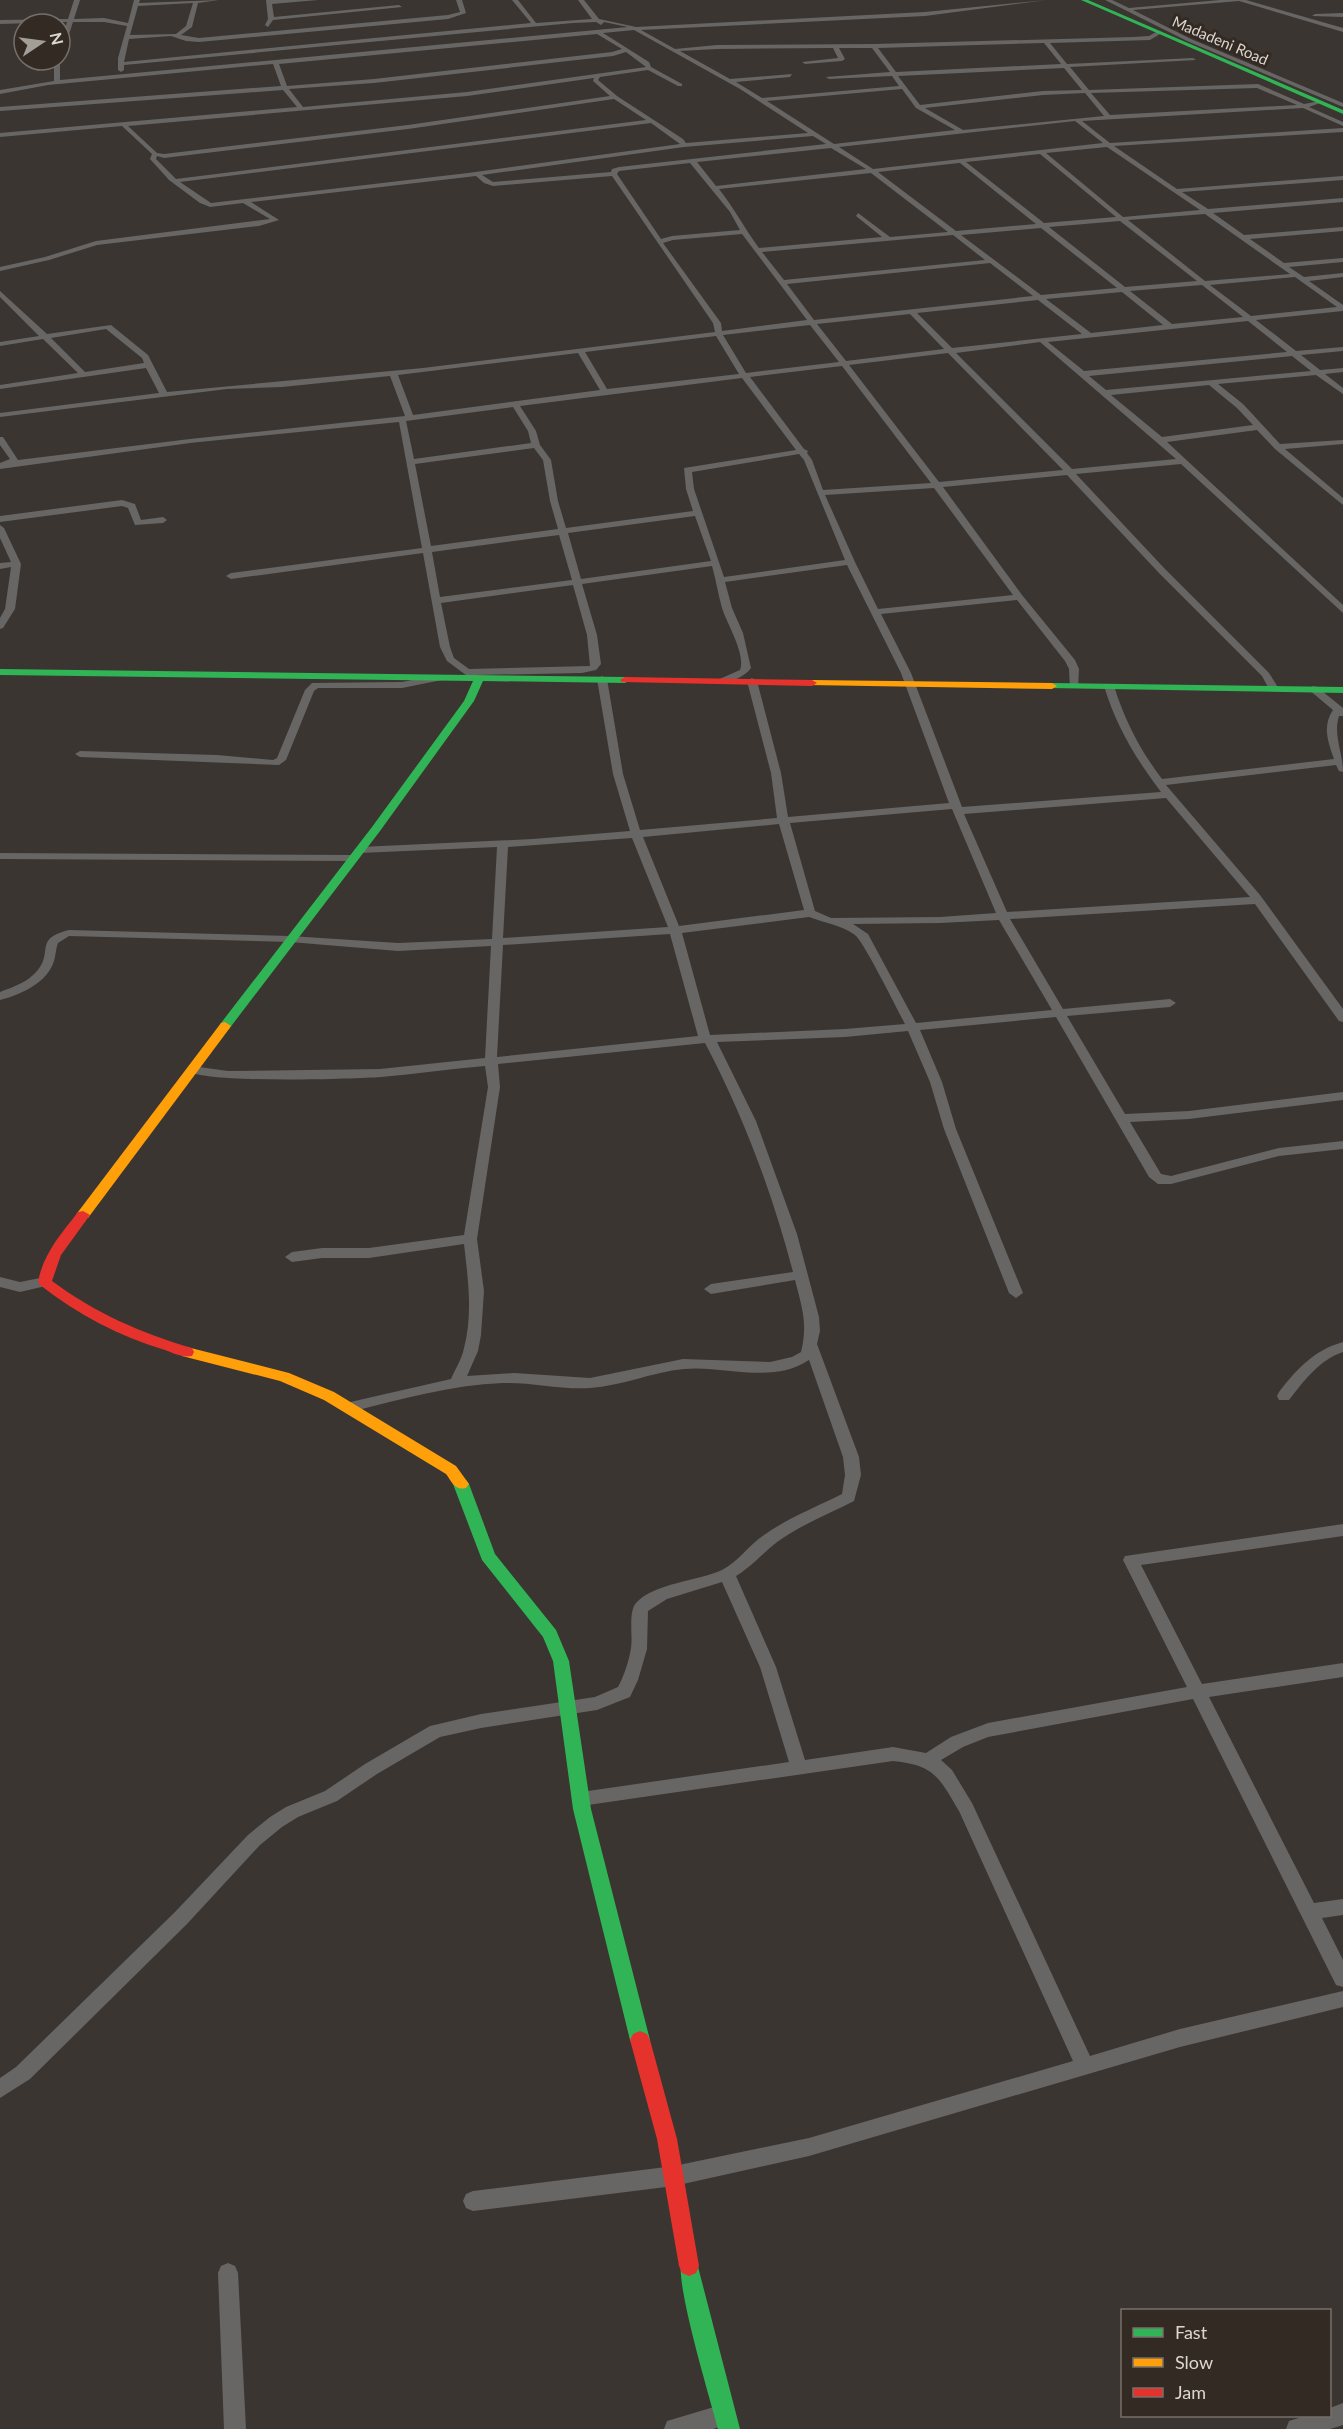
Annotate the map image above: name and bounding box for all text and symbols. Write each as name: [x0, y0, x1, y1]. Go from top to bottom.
north arrow: [12, 12, 72, 72]
street label: Madadeni Road: [1170, 12, 1271, 68]
text: N: [46, 30, 68, 47]
legend: [1121, 2309, 1331, 2417]
text: Fast: [1175, 2321, 1208, 2343]
text: Slow: [1175, 2351, 1213, 2373]
text: Jam: [1175, 2381, 1206, 2403]

